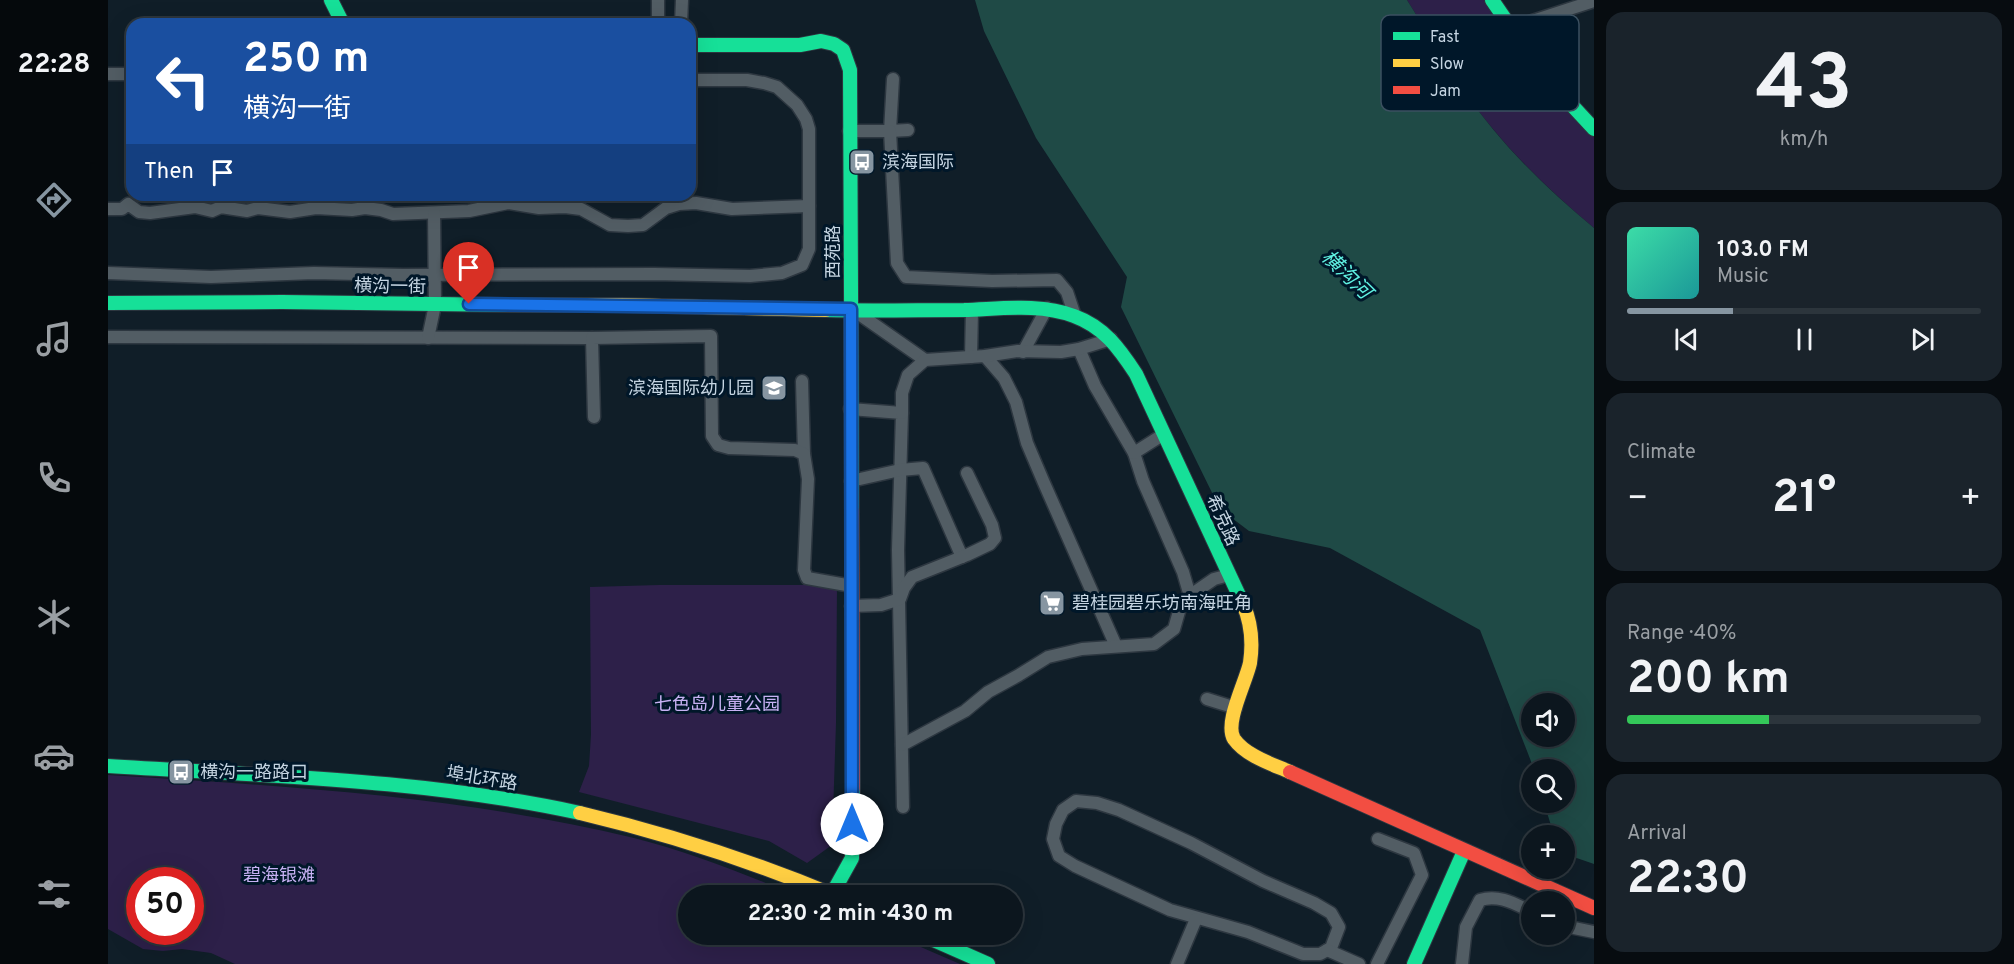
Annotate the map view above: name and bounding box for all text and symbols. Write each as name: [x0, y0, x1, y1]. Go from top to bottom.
legend: [1381, 15, 1579, 111]
text: Fast: [1430, 28, 1460, 48]
text: 250 m: [243, 34, 369, 87]
text: 43: [1756, 38, 1852, 137]
icon: left: [144, 42, 222, 120]
text: 22:28: [17, 48, 91, 82]
text: Slow: [1430, 55, 1464, 75]
text: Jam: [1430, 82, 1461, 102]
text: 横沟一街: [243, 93, 351, 127]
text: km/h: [1780, 127, 1828, 153]
bus stop icon: 滨海国际: [847, 147, 877, 177]
place label: 滨海国际: [882, 152, 954, 175]
icon: arrive: [206, 156, 239, 189]
text: Then: [144, 159, 194, 186]
icon: directions: [33, 179, 75, 221]
street label: 西苑路: [823, 225, 846, 279]
text: 103.0 FM: [1717, 237, 1809, 264]
pin: [443, 242, 494, 304]
water label: 横沟河: [1315, 245, 1379, 308]
icon: arrive: [452, 251, 485, 284]
text: Music: [1717, 264, 1769, 290]
street label: 横沟一街: [354, 275, 426, 300]
icon: music: [33, 318, 75, 360]
icon: previous: [1670, 323, 1703, 356]
icon: pause: [1788, 323, 1821, 356]
icon: next: [1906, 323, 1939, 356]
school or university icon: 滨海国际幼儿园: [759, 373, 789, 403]
place label: 滨海国际幼儿园: [628, 378, 754, 401]
text: Climate: [1627, 440, 1696, 466]
icon: phone: [33, 457, 75, 499]
text: 21°: [1772, 471, 1836, 528]
text: −: [1627, 479, 1648, 521]
text: +: [1960, 479, 1981, 521]
street label: 希克路: [1200, 491, 1243, 550]
supermarket icon: 碧桂园·碧乐坊南海旺角: [1037, 588, 1067, 618]
place label: 碧桂园·碧乐坊南海旺角: [1072, 593, 1252, 616]
icon: climate: [33, 596, 75, 638]
text: Range · 40%: [1627, 621, 1736, 647]
text: 200 km: [1627, 652, 1790, 709]
map controls: [1521, 693, 1575, 945]
button: sound: [1521, 693, 1575, 747]
park label: 七色岛儿童公园: [654, 694, 780, 717]
icon: car: [33, 735, 75, 777]
bus stop icon: 横沟一路路口: [166, 757, 196, 787]
button: search: [1521, 759, 1575, 813]
place label: 横沟一路路口: [200, 762, 308, 785]
street label: 埠北环路: [444, 762, 519, 796]
position arrow: [820, 792, 884, 856]
text: Arrival: [1627, 821, 1687, 847]
button: +: [1521, 825, 1575, 879]
text: 22:30: [1627, 852, 1749, 909]
park label: 碧海银滩: [243, 865, 315, 888]
speed limit sign: 50: [126, 867, 204, 945]
icon: filters: [33, 873, 75, 915]
button: −: [1521, 891, 1575, 945]
text: 22:30 · 2 min · 430 m: [748, 901, 953, 928]

